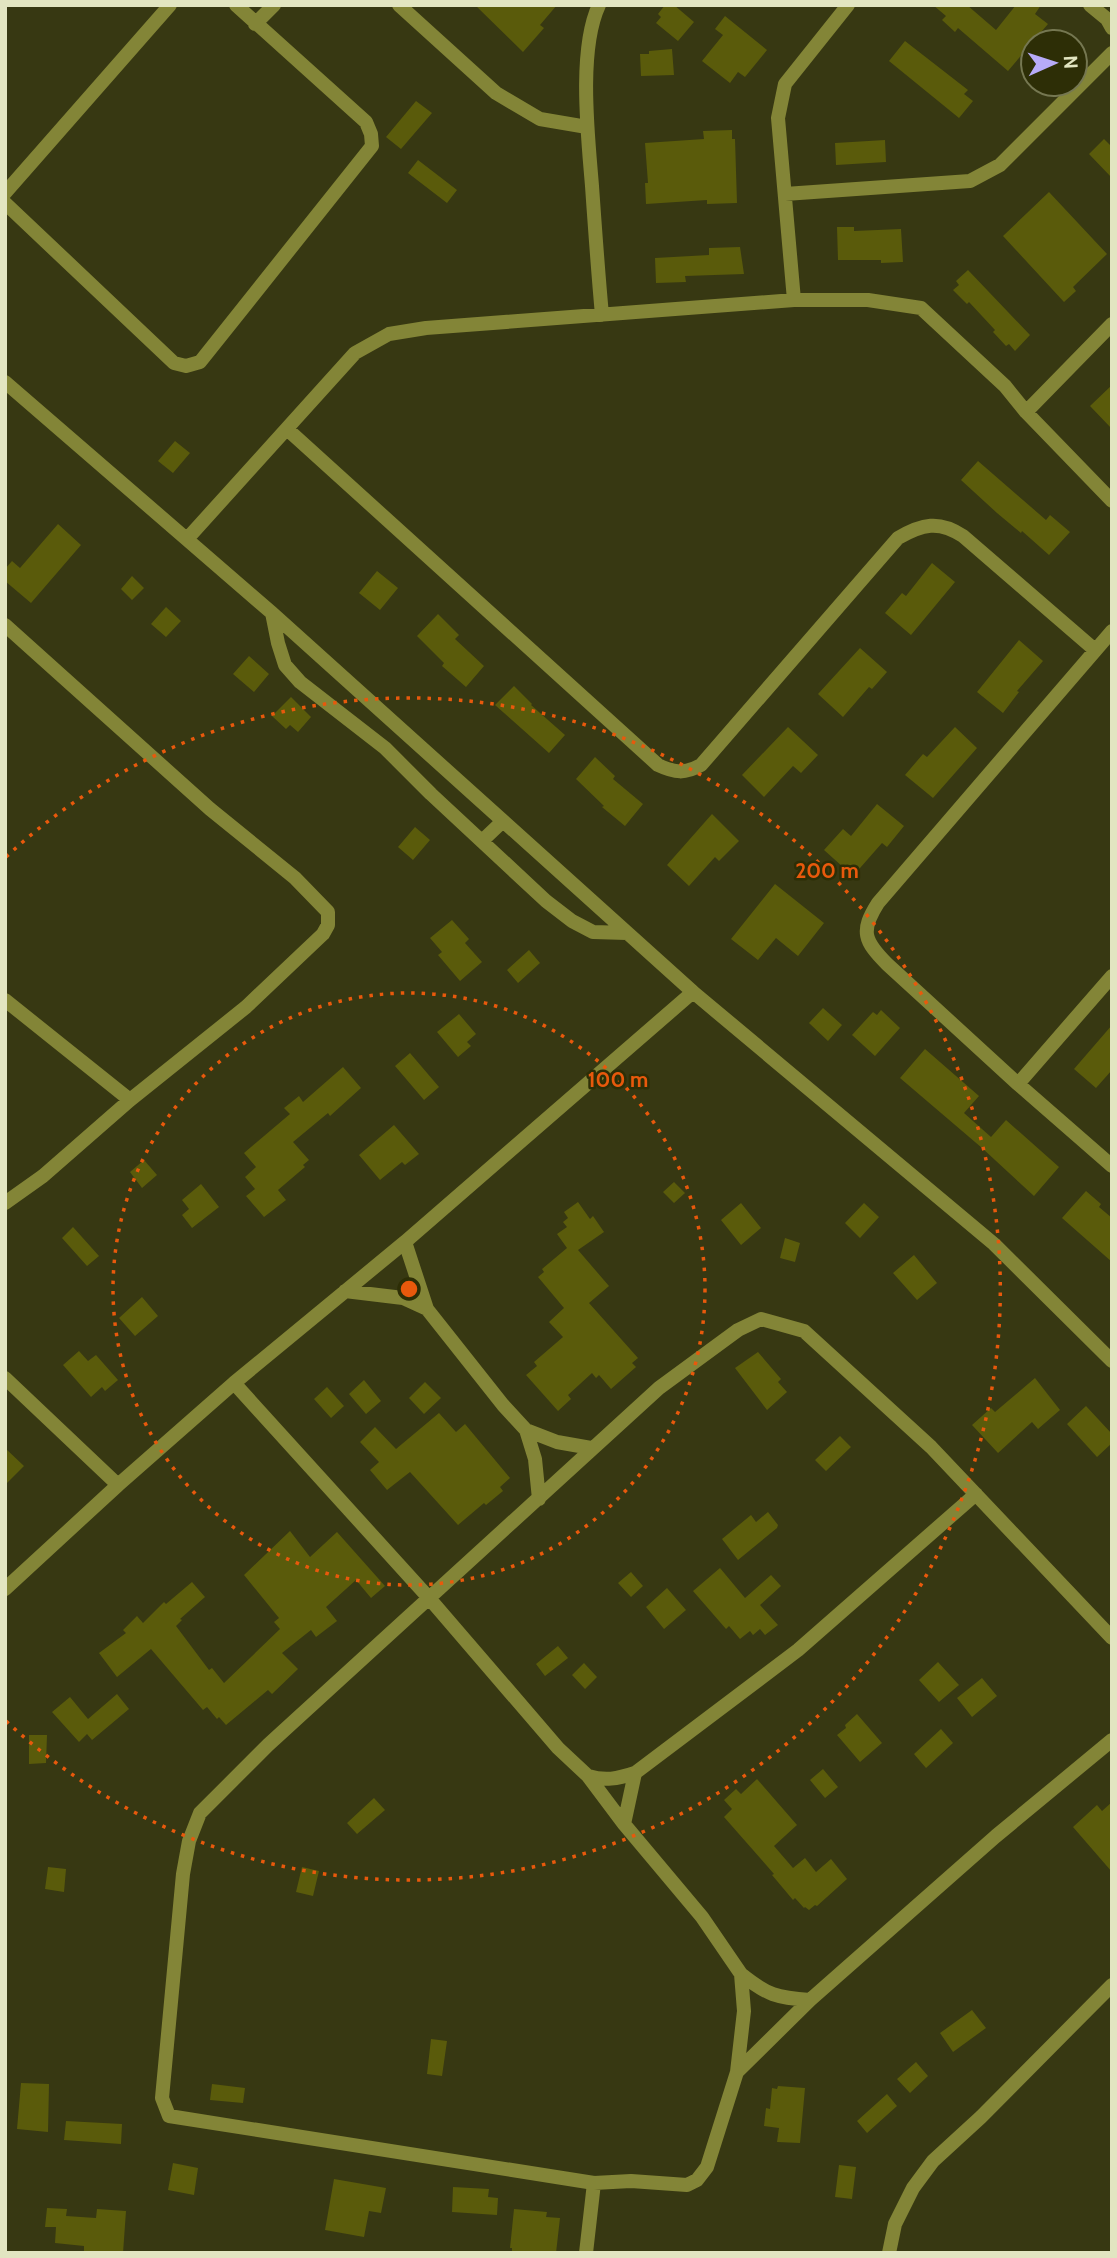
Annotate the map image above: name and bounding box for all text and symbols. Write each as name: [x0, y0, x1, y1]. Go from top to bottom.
north arrow: [1019, 28, 1089, 98]
text: N: [1059, 55, 1082, 69]
text: 200 m: [795, 858, 859, 883]
text: 100 m: [588, 1067, 648, 1092]
centre of rings: [397, 1277, 421, 1301]

